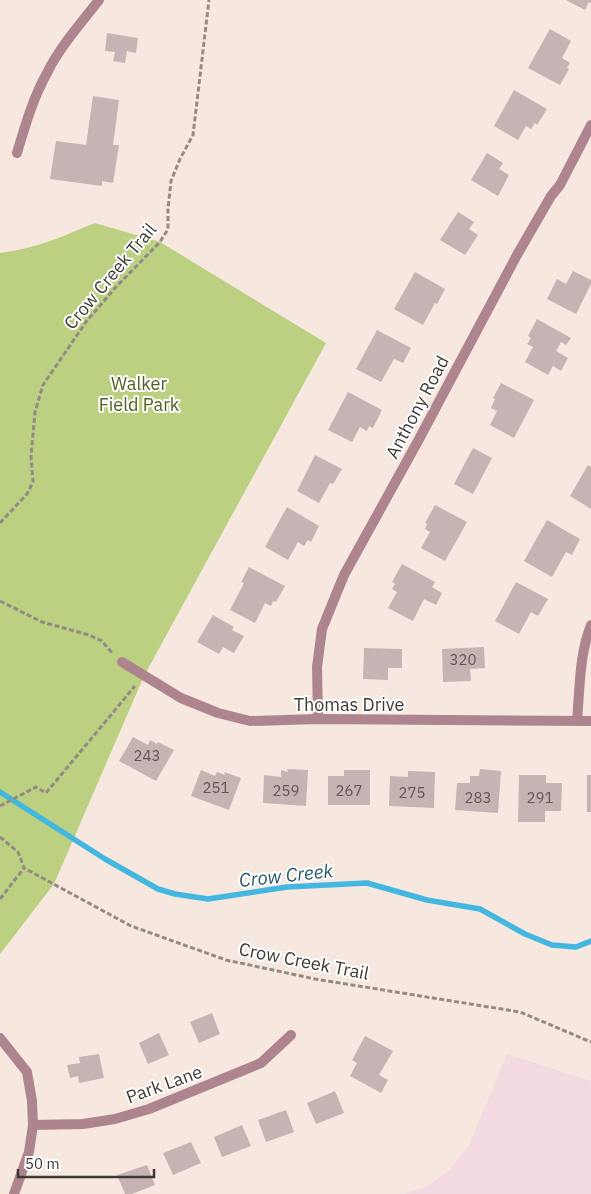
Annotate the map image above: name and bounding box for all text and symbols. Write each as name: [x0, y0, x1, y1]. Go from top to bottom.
street label: Crow Creek Trail: [59, 218, 161, 334]
street label: Anthony Road: [380, 352, 454, 462]
park label: Walker Field Park: [99, 372, 180, 416]
house number: 320: [449, 650, 477, 669]
street label: Thomas Drive: [294, 693, 404, 716]
house number: 243: [133, 746, 161, 765]
house number: 251: [202, 778, 230, 797]
house number: 259: [272, 781, 300, 800]
house number: 267: [335, 781, 363, 800]
house number: 275: [398, 783, 426, 802]
house number: 283: [464, 788, 492, 807]
house number: 291: [526, 788, 554, 807]
water label: Crow Creek: [238, 858, 335, 892]
street label: Crow Creek Trail: [237, 937, 371, 985]
street label: Park Lane: [123, 1060, 205, 1108]
scale bar: [18, 1146, 154, 1178]
text: 50 m: [25, 1154, 60, 1173]

